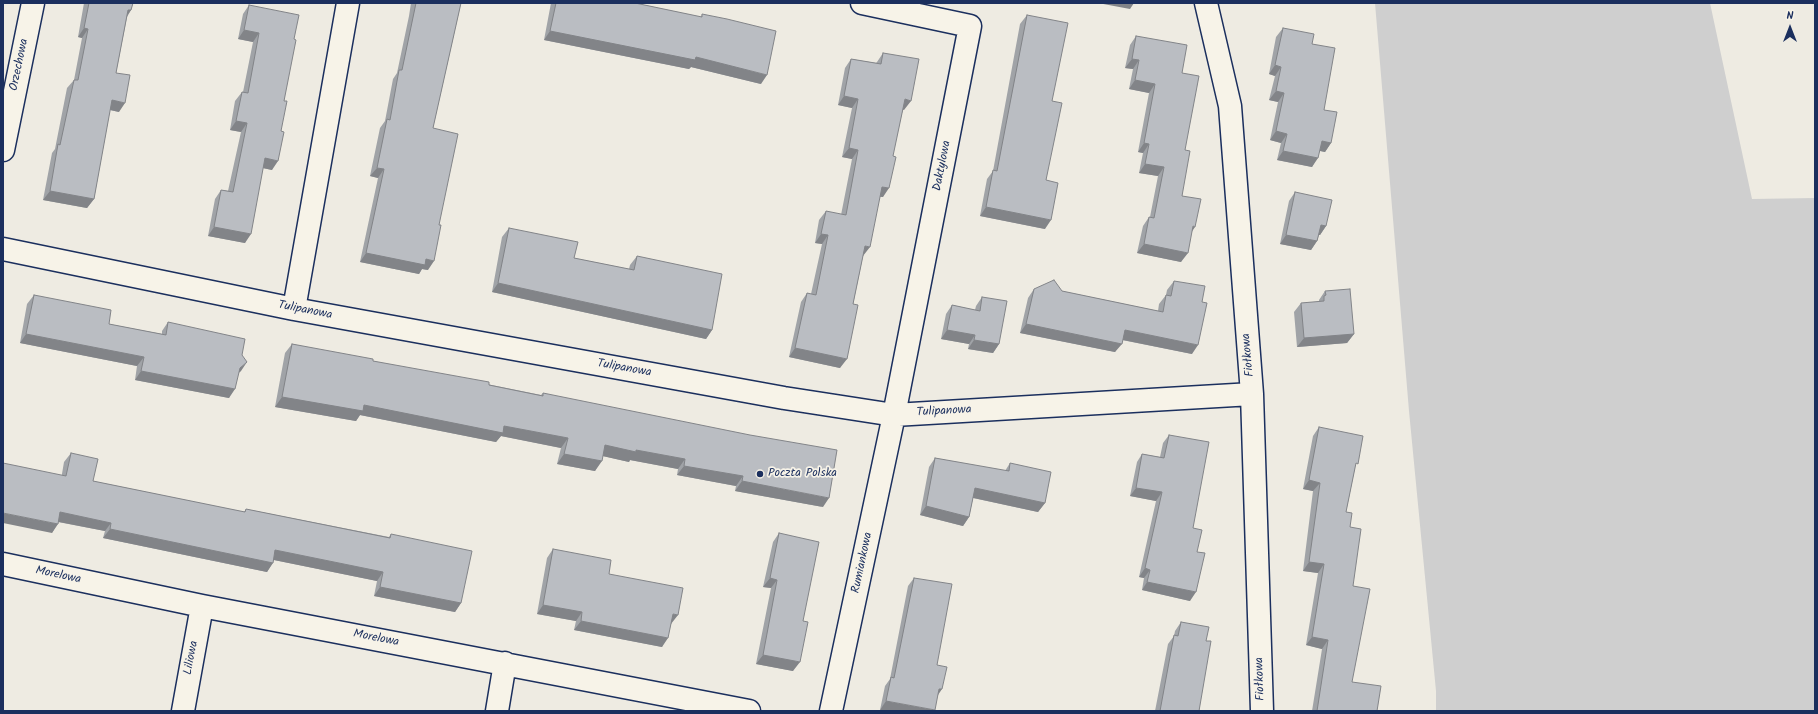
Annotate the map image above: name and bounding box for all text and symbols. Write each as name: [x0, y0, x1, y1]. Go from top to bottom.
text: N: [1787, 7, 1793, 25]
north arrow: [1770, 8, 1810, 48]
street label: Orzechowa: [7, 38, 33, 92]
street label: Daktylowa: [931, 139, 955, 193]
street label: Tulipanowa: [277, 299, 333, 323]
street label: Fiołkowa: [1240, 333, 1258, 377]
street label: Tulipanowa: [596, 357, 652, 381]
street label: Tulipanowa: [916, 403, 972, 421]
place label: Poczta Polska: [768, 467, 837, 481]
marker: Poczta Polska: [755, 469, 765, 479]
street label: Rumiankowa: [850, 531, 876, 595]
street label: Morelowa: [34, 564, 82, 588]
street label: Morelowa: [352, 628, 400, 650]
street label: Liliowa: [182, 640, 202, 676]
street label: Fiołkowa: [1253, 657, 1269, 701]

